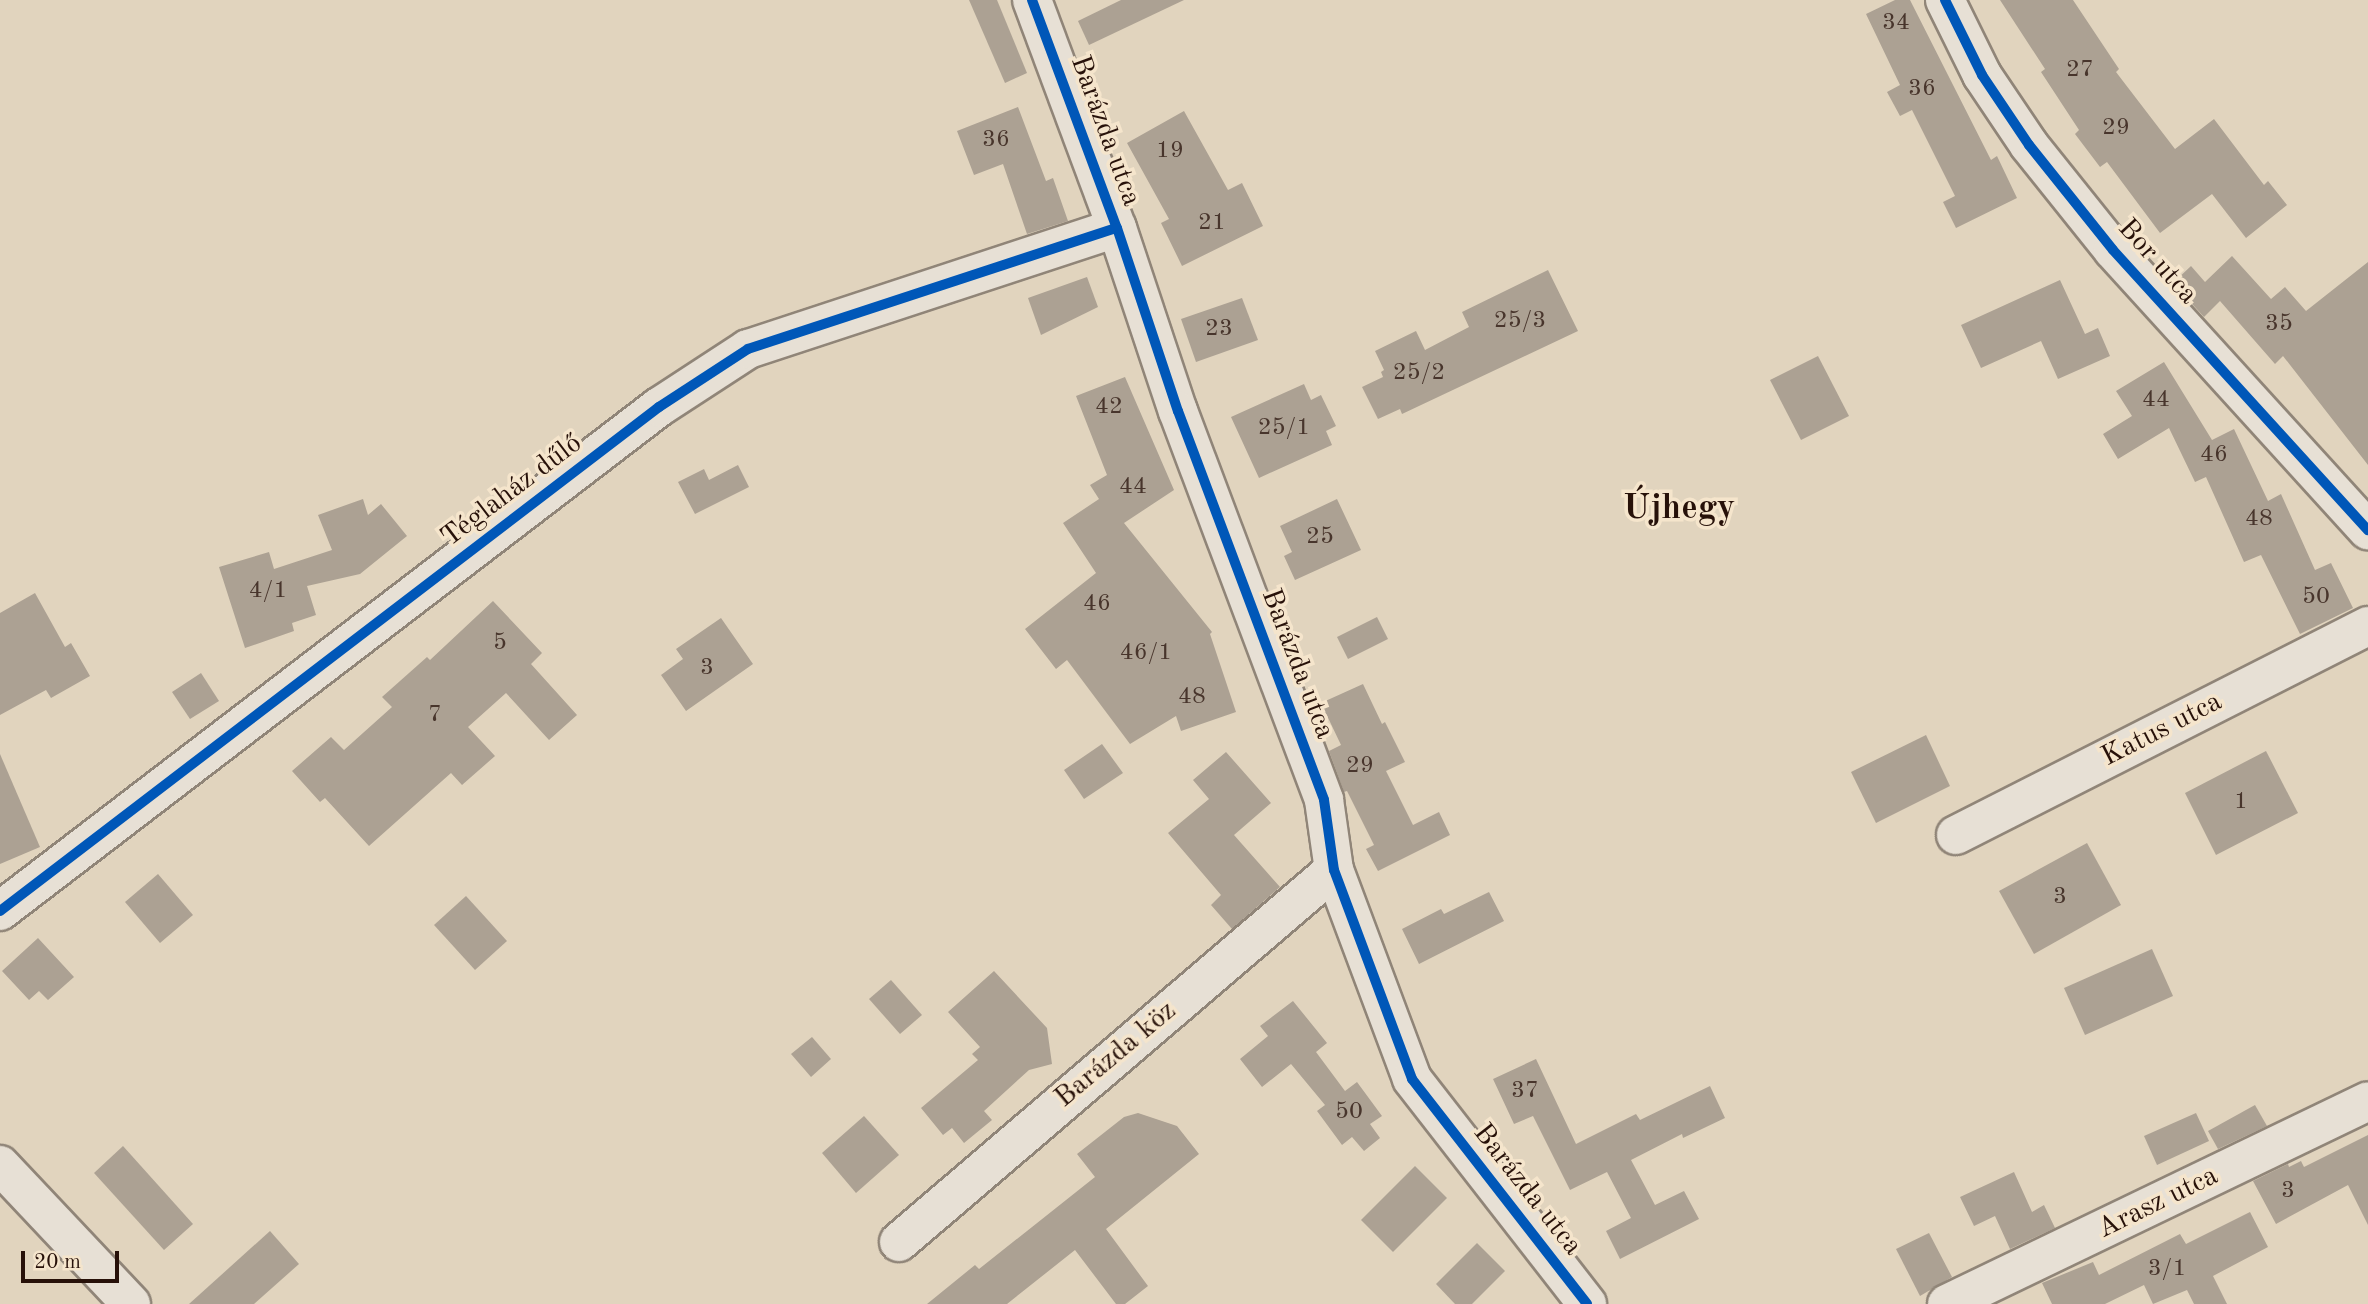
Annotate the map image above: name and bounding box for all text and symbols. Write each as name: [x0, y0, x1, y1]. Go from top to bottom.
house number: 34: [1882, 10, 1910, 38]
street label: Barázda utca: [1062, 51, 1148, 211]
house number: 27: [2066, 57, 2094, 85]
house number: 36: [1908, 76, 1936, 104]
house number: 29: [2102, 115, 2130, 143]
house number: 36: [982, 127, 1010, 155]
house number: 19: [1156, 138, 1184, 166]
house number: 21: [1198, 210, 1226, 238]
street label: Bor utca: [2110, 212, 2204, 312]
house number: 25/3: [1494, 308, 1546, 336]
house number: 35: [2265, 311, 2293, 339]
house number: 23: [1205, 316, 1233, 344]
house number: 25/2: [1393, 360, 1445, 388]
house number: 44: [2142, 387, 2170, 415]
house number: 42: [1095, 394, 1123, 422]
house number: 25/1: [1258, 415, 1310, 443]
street label: Téglaház dűlő: [435, 427, 589, 555]
house number: 46: [2200, 442, 2228, 470]
house number: 44: [1119, 474, 1147, 502]
district label: Újhegy: [1623, 488, 1735, 530]
house number: 48: [2245, 506, 2273, 534]
house number: 25: [1306, 524, 1334, 552]
house number: 4/1: [249, 578, 287, 606]
street label: Barázda utca: [1253, 584, 1341, 744]
house number: 50: [2302, 584, 2330, 612]
house number: 46: [1083, 591, 1111, 619]
house number: 5: [493, 630, 507, 658]
house number: 46/1: [1120, 640, 1172, 668]
house number: 3: [700, 655, 714, 683]
house number: 48: [1178, 684, 1206, 712]
street label: Katus utca: [2096, 685, 2228, 775]
house number: 7: [428, 702, 442, 730]
house number: 29: [1346, 753, 1374, 781]
house number: 1: [2234, 789, 2248, 817]
house number: 3: [2053, 884, 2067, 912]
street label: Barázda köz: [1049, 995, 1183, 1115]
house number: 37: [1511, 1078, 1539, 1106]
house number: 50: [1335, 1099, 1363, 1127]
street label: Barázda utca: [1465, 1117, 1589, 1263]
street label: Arasz utca: [2092, 1159, 2224, 1247]
house number: 3: [2281, 1178, 2295, 1206]
scale bar: [24, 1238, 122, 1282]
text: 20 m: [34, 1252, 81, 1273]
house number: 3/1: [2148, 1256, 2186, 1284]

